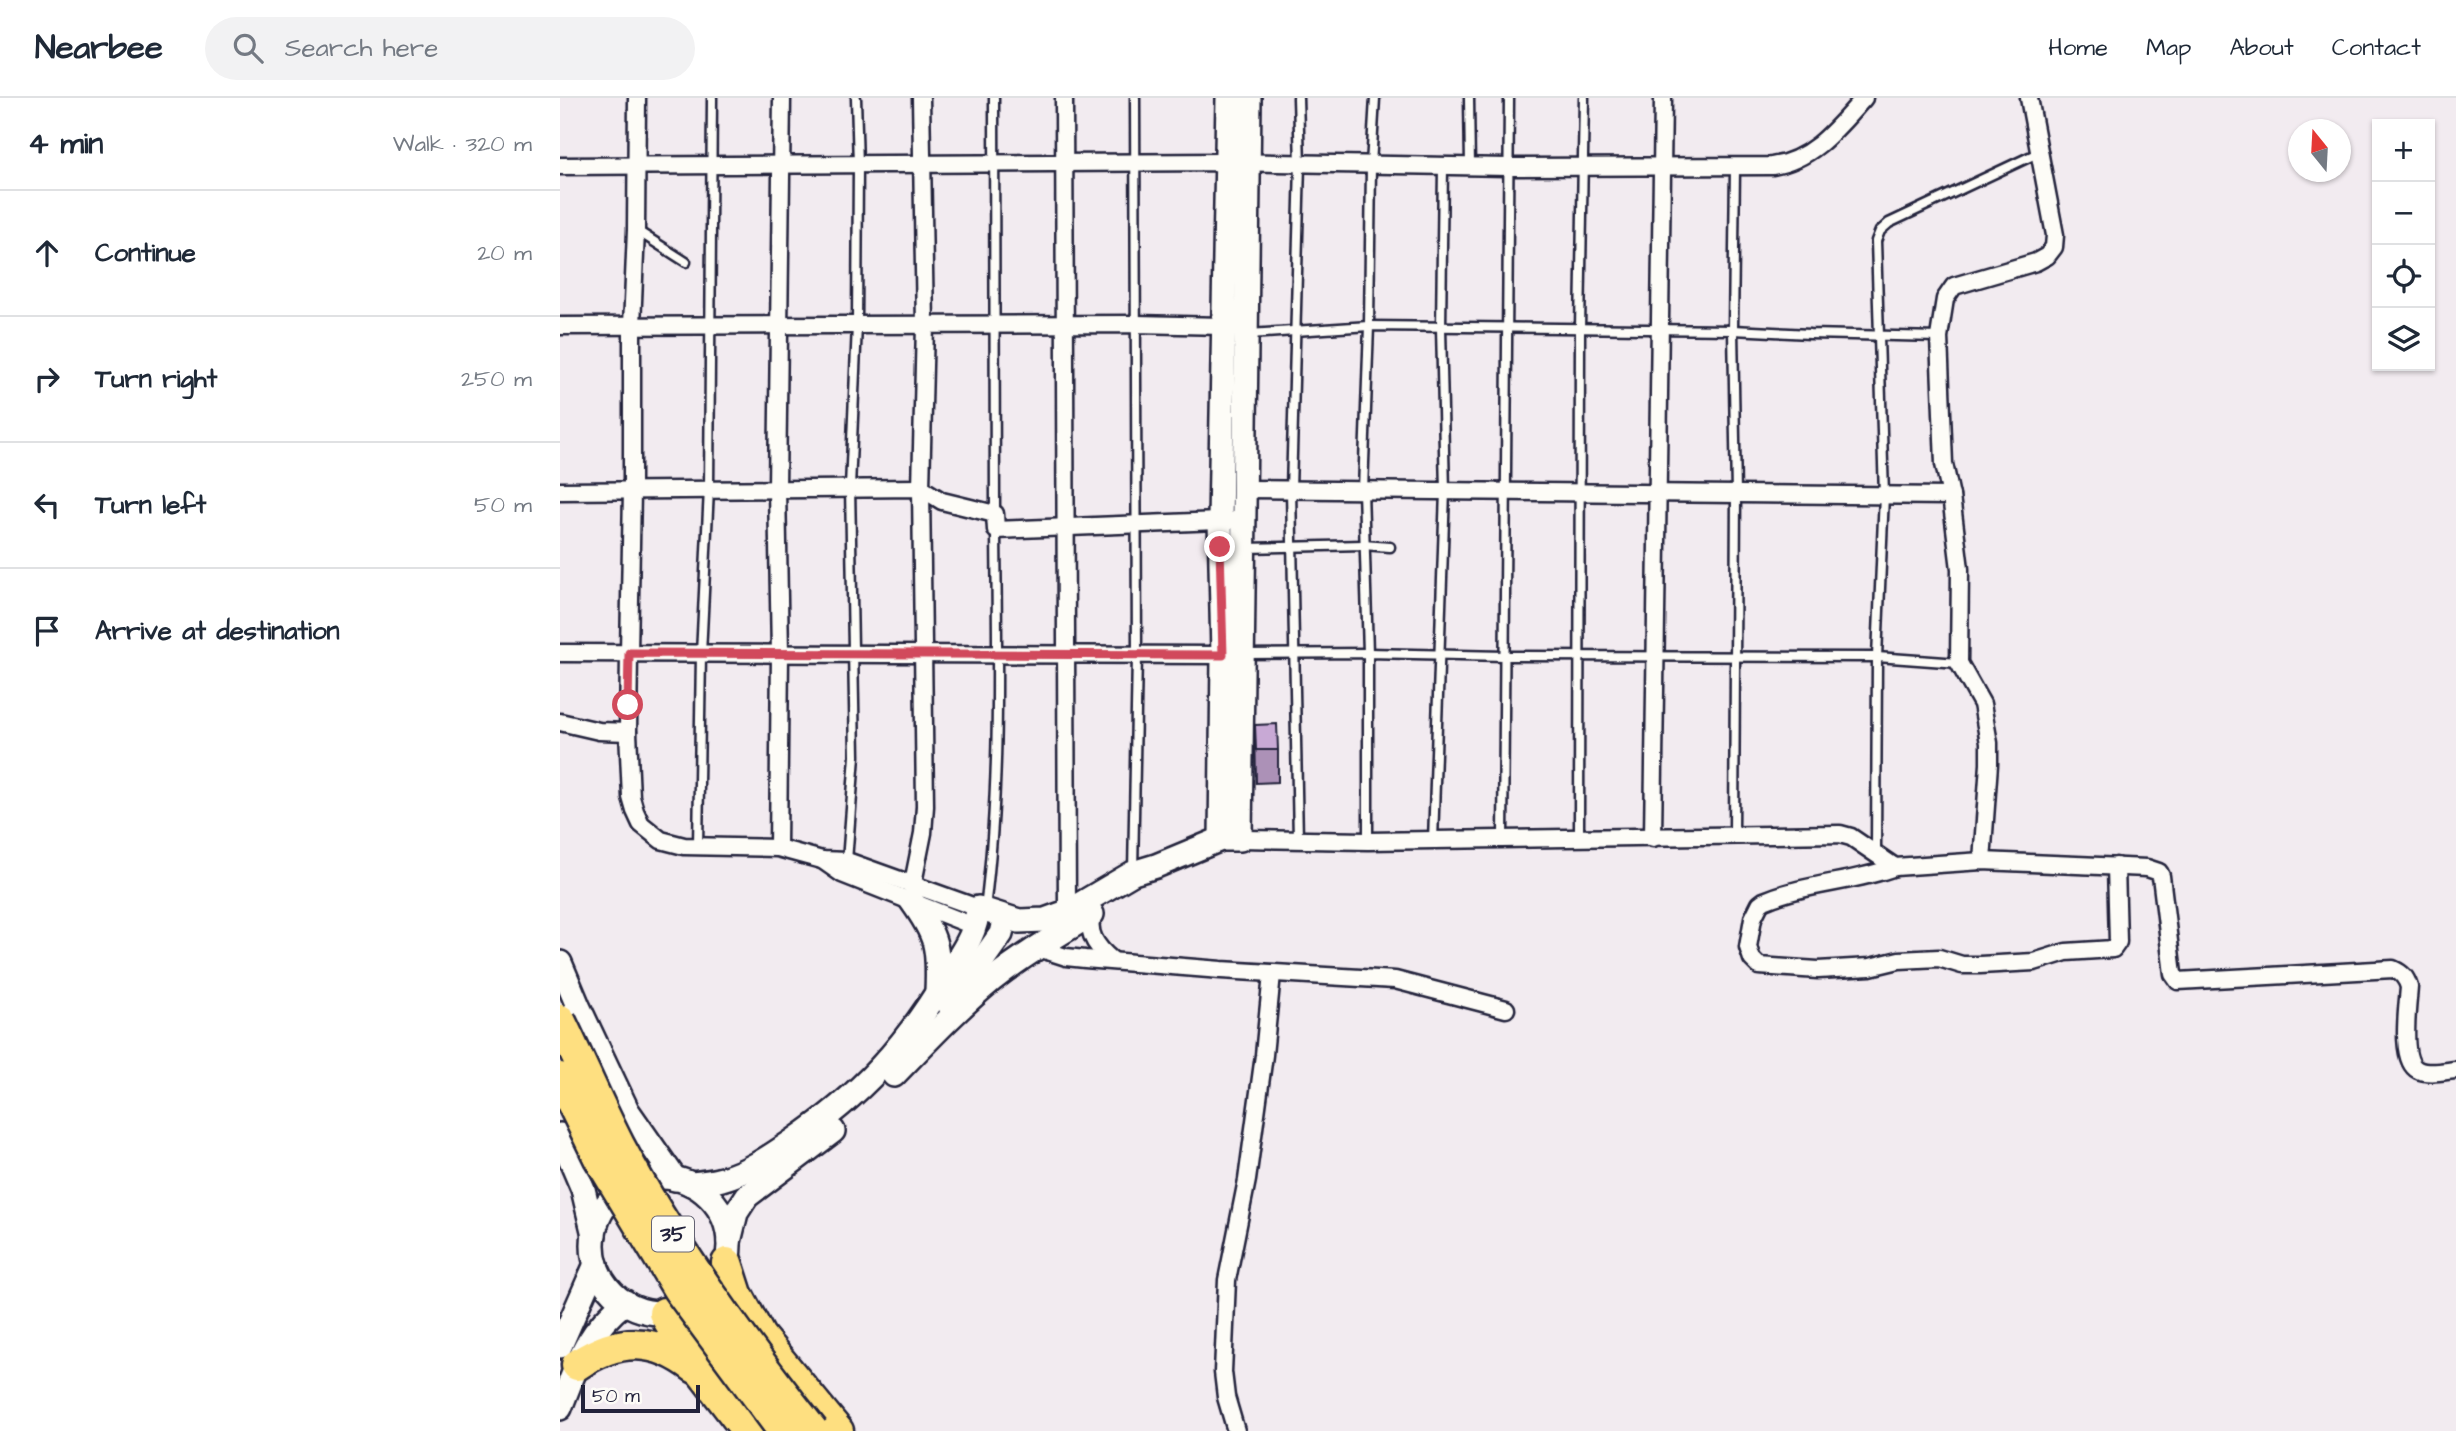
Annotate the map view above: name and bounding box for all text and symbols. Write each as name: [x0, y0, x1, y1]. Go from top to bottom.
search box: [205, 17, 695, 80]
text: Nearbee: [35, 25, 163, 71]
icon: search: [229, 29, 267, 67]
text: Search here: [285, 30, 438, 66]
text: Home: [2048, 31, 2108, 65]
text: Map: [2146, 31, 2191, 65]
text: About: [2229, 31, 2294, 65]
text: Contact: [2332, 31, 2421, 65]
north arrow: [2288, 119, 2351, 182]
map controls: [2372, 119, 2435, 371]
button: +: [2372, 119, 2435, 182]
text: 4 min: [28, 123, 103, 165]
text: Walk · 320 m: [393, 128, 532, 160]
button: −: [2372, 182, 2435, 245]
icon: ahead: [28, 234, 66, 272]
text: Continue: [95, 235, 196, 271]
text: 20 m: [477, 237, 532, 269]
button: locate: [2372, 245, 2435, 308]
button: layers: [2372, 308, 2435, 371]
icon: right: [28, 360, 66, 398]
text: Turn right: [95, 361, 217, 397]
text: 250 m: [461, 363, 532, 395]
icon: left: [28, 486, 66, 524]
text: Turn left: [95, 487, 206, 523]
text: 50 m: [474, 489, 532, 521]
route end: [1204, 531, 1235, 562]
icon: arrive: [28, 612, 66, 650]
text: Arrive at destination: [95, 613, 340, 649]
route start: [612, 689, 643, 720]
road number: 35: [652, 1216, 694, 1252]
scale bar: [581, 1382, 700, 1414]
text: 50 m: [592, 1383, 640, 1410]

